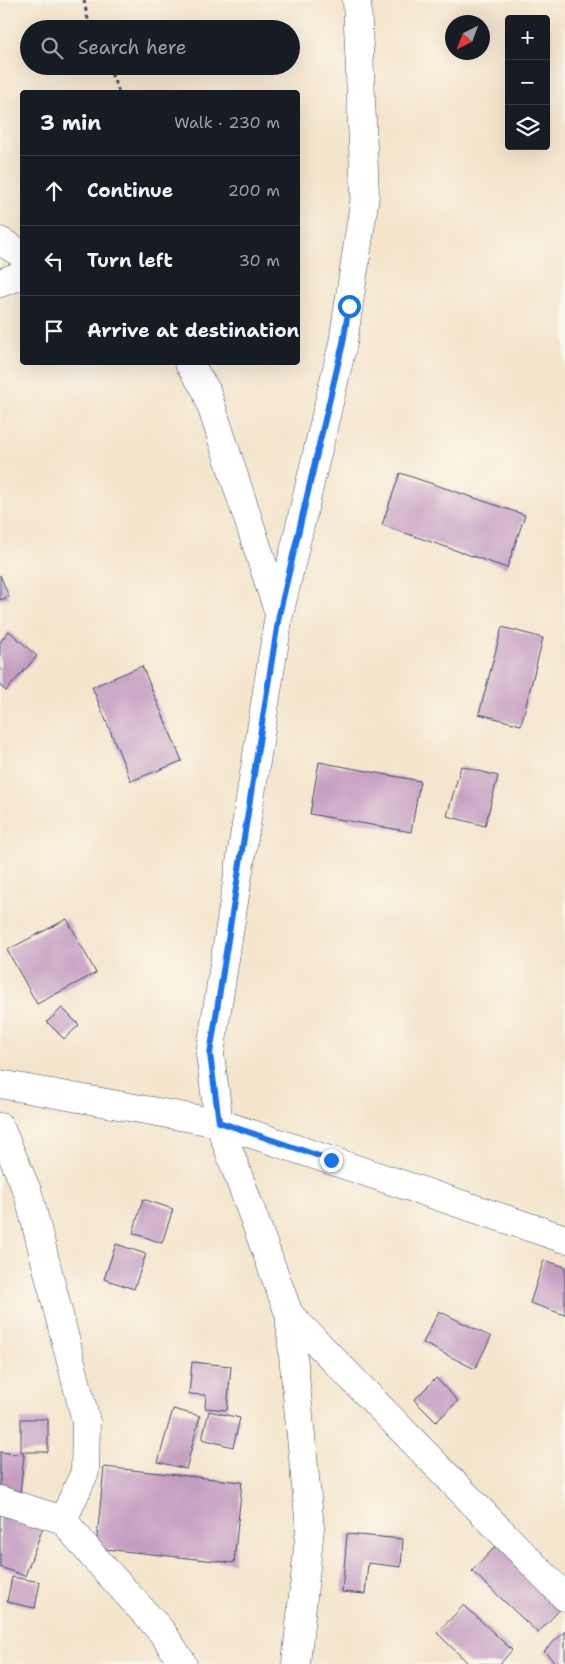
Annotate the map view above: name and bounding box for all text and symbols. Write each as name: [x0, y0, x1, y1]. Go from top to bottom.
north arrow: [445, 15, 490, 60]
map controls: [505, 15, 550, 150]
button: +: [505, 15, 550, 60]
search box: [20, 20, 300, 75]
icon: search: [38, 34, 66, 62]
text: Search here: [78, 35, 187, 60]
button: −: [505, 60, 550, 105]
button: layers: [505, 105, 550, 150]
text: 3 min: [40, 109, 101, 137]
text: Walk · 230 m: [174, 112, 280, 133]
icon: ahead: [40, 177, 68, 205]
text: Continue: [87, 178, 173, 203]
text: 200 m: [228, 180, 280, 201]
icon: left: [40, 247, 68, 275]
text: Turn left: [87, 248, 173, 273]
text: 30 m: [239, 250, 280, 271]
route start: [338, 295, 361, 318]
icon: arrive: [40, 317, 68, 345]
text: Arrive at destination: [87, 318, 299, 343]
route end: [320, 1149, 343, 1172]

